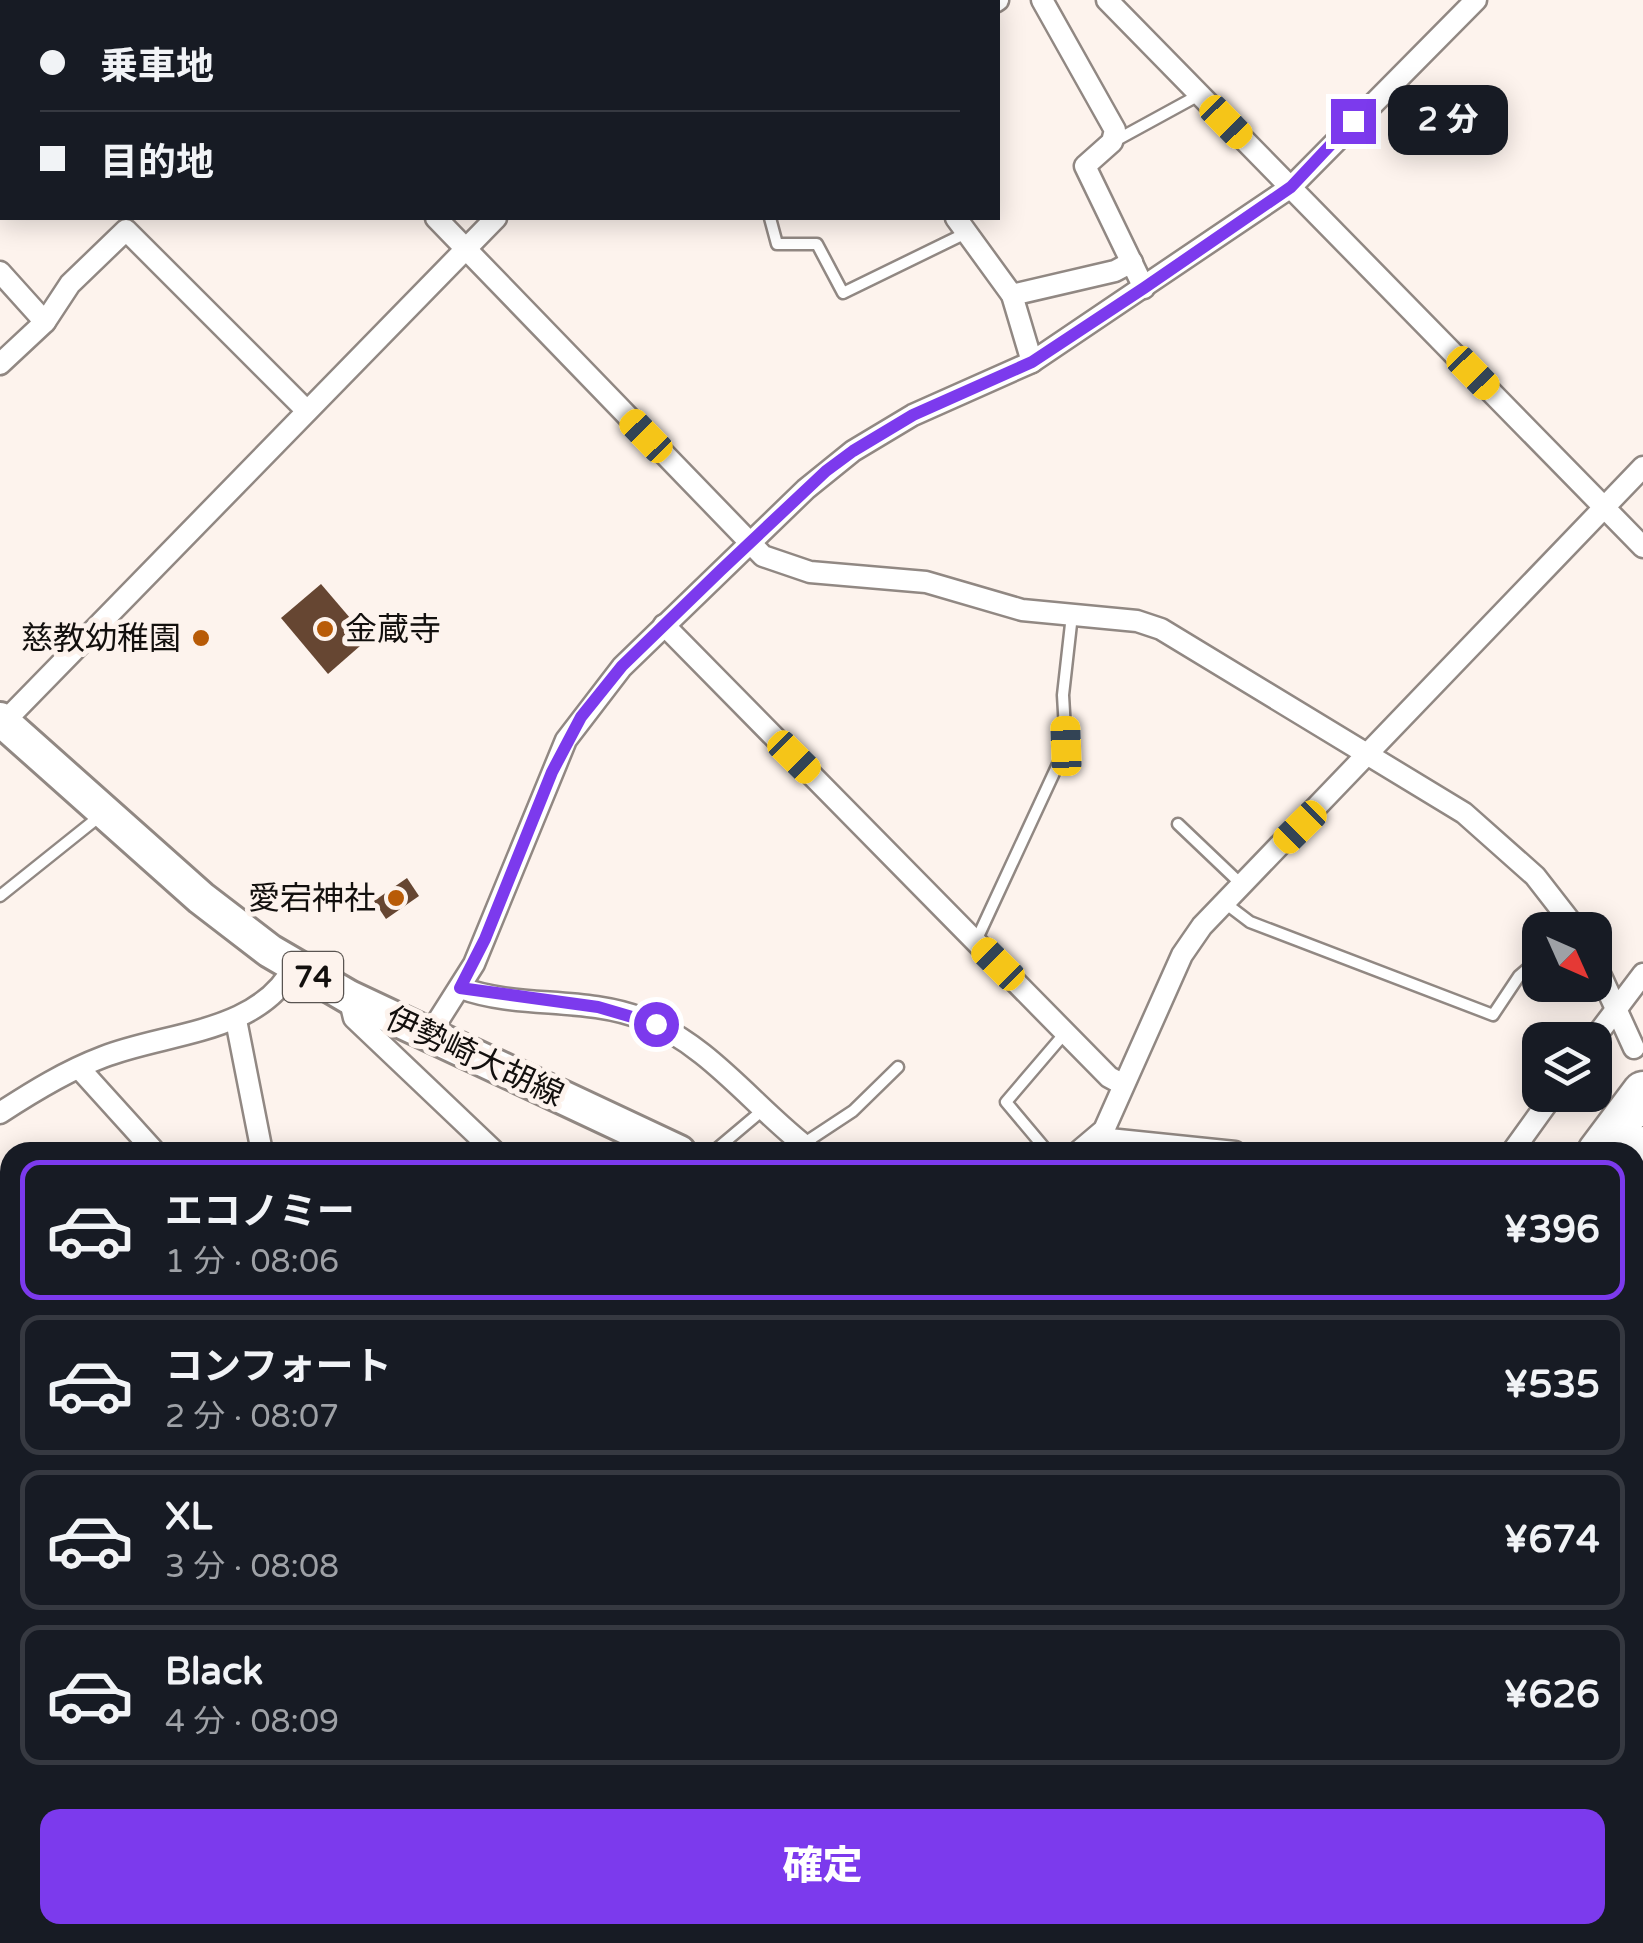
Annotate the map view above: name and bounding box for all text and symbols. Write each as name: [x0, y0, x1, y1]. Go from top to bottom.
text: 乗車地: [100, 44, 214, 90]
callout: 2 分: [1388, 86, 1508, 156]
car: [1194, 90, 1258, 154]
route end: [1331, 99, 1376, 144]
text: 2 分: [1418, 101, 1478, 139]
text: 目的地: [100, 140, 214, 186]
car: [1441, 341, 1505, 405]
car: [614, 404, 678, 468]
place label: 金蔵寺: [345, 611, 441, 649]
marker: 金蔵寺: [314, 618, 336, 640]
place label: 慈教幼稚園: [21, 620, 181, 658]
marker: 慈教幼稚園: [190, 627, 212, 649]
car: [1050, 715, 1082, 777]
car: [762, 725, 826, 789]
car: [1268, 795, 1332, 859]
place label: 愛宕神社: [248, 880, 376, 918]
marker: 愛宕神社: [385, 887, 407, 909]
north arrow: [1522, 912, 1612, 1002]
map controls: [1522, 912, 1612, 1112]
car: [966, 932, 1030, 996]
road number: 74: [283, 952, 343, 1002]
street label: 伊勢崎大胡線: [380, 999, 570, 1115]
route start: [634, 1002, 679, 1047]
button: layers: [1522, 1022, 1612, 1112]
icon: car: [45, 1185, 135, 1275]
text: エコノミー: [165, 1189, 355, 1235]
text: ¥396: [1503, 1207, 1600, 1253]
text: 1 分 · 08:06: [165, 1243, 339, 1281]
icon: car: [45, 1340, 135, 1430]
text: コンフォート: [165, 1344, 392, 1390]
text: ¥535: [1503, 1362, 1600, 1408]
text: 2 分 · 08:07: [165, 1398, 339, 1436]
text: XL: [165, 1494, 212, 1540]
icon: car: [45, 1495, 135, 1585]
text: ¥674: [1503, 1517, 1600, 1563]
text: 3 分 · 08:08: [165, 1548, 339, 1586]
text: Black: [165, 1649, 263, 1695]
icon: car: [45, 1650, 135, 1740]
text: ¥626: [1503, 1672, 1600, 1718]
text: 4 分 · 08:09: [165, 1703, 339, 1741]
button: 確定: [40, 1809, 1605, 1924]

